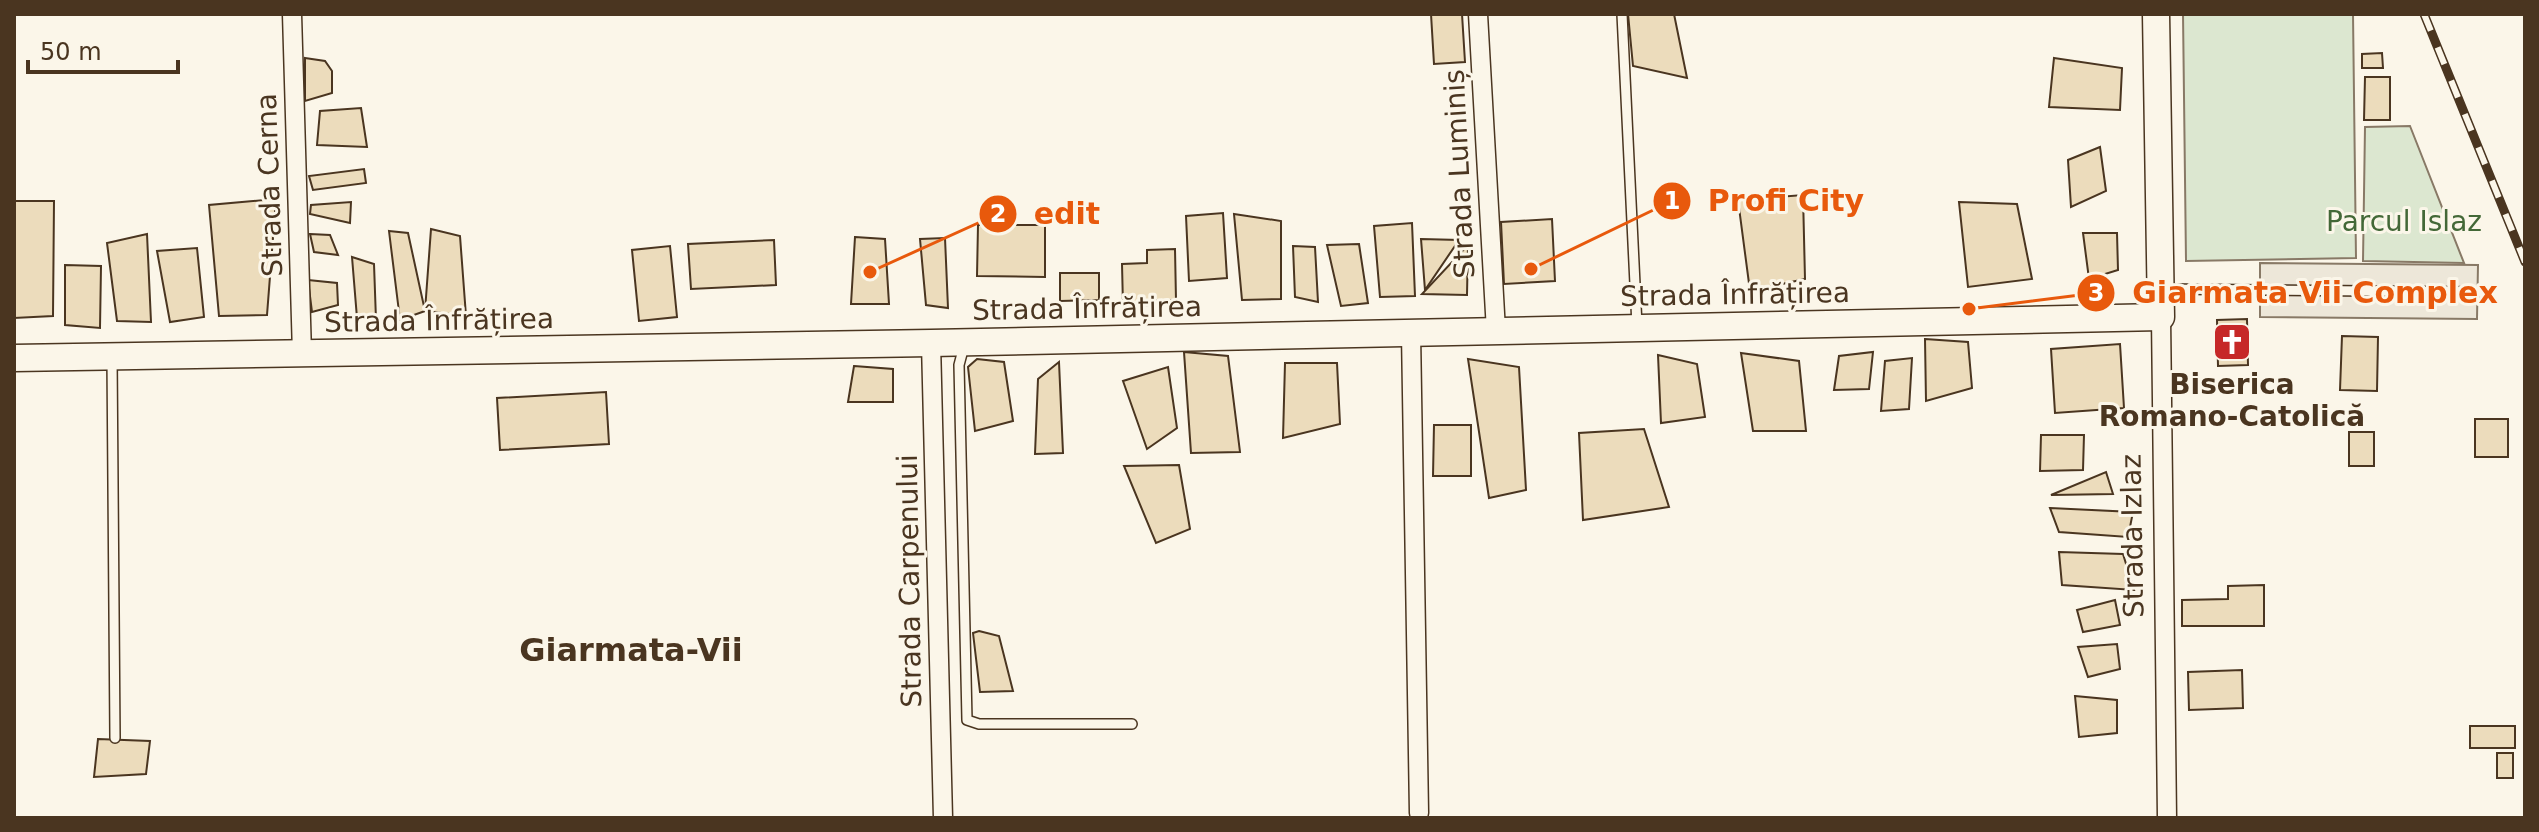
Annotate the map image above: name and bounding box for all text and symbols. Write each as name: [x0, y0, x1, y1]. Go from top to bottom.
scale bar: [28, 24, 178, 74]
text: 50 m: [40, 38, 102, 66]
street label: Strada Luminiș: [1438, 69, 1481, 279]
street label: Strada Cerna: [250, 92, 289, 277]
callout: Profi City: [1652, 174, 1881, 228]
text: Profi City: [1708, 183, 1865, 218]
callout: edit: [978, 187, 1116, 241]
text: 1: [1664, 187, 1680, 215]
text: edit: [1034, 196, 1100, 231]
text: 2: [990, 200, 1006, 228]
park label: Parcul Islaz: [2326, 205, 2482, 238]
callout: Giarmata Vii Complex: [2076, 266, 2514, 320]
street label: Strada Înfrățirea: [1620, 275, 1850, 313]
text: Giarmata Vii Complex: [2132, 275, 2498, 310]
text: 3: [2088, 279, 2104, 307]
street label: Strada Înfrățirea: [972, 289, 1202, 327]
street label: Strada Înfrățirea: [324, 301, 554, 339]
church icon: Biserica Romano-Catolică: [2211, 321, 2253, 363]
place label: Biserica Romano-Catolică: [2099, 368, 2365, 433]
street label: Strada Carpenului: [891, 454, 928, 708]
street label: Strada Izlaz: [2115, 454, 2150, 618]
district label: Giarmata-Vii: [519, 631, 743, 669]

